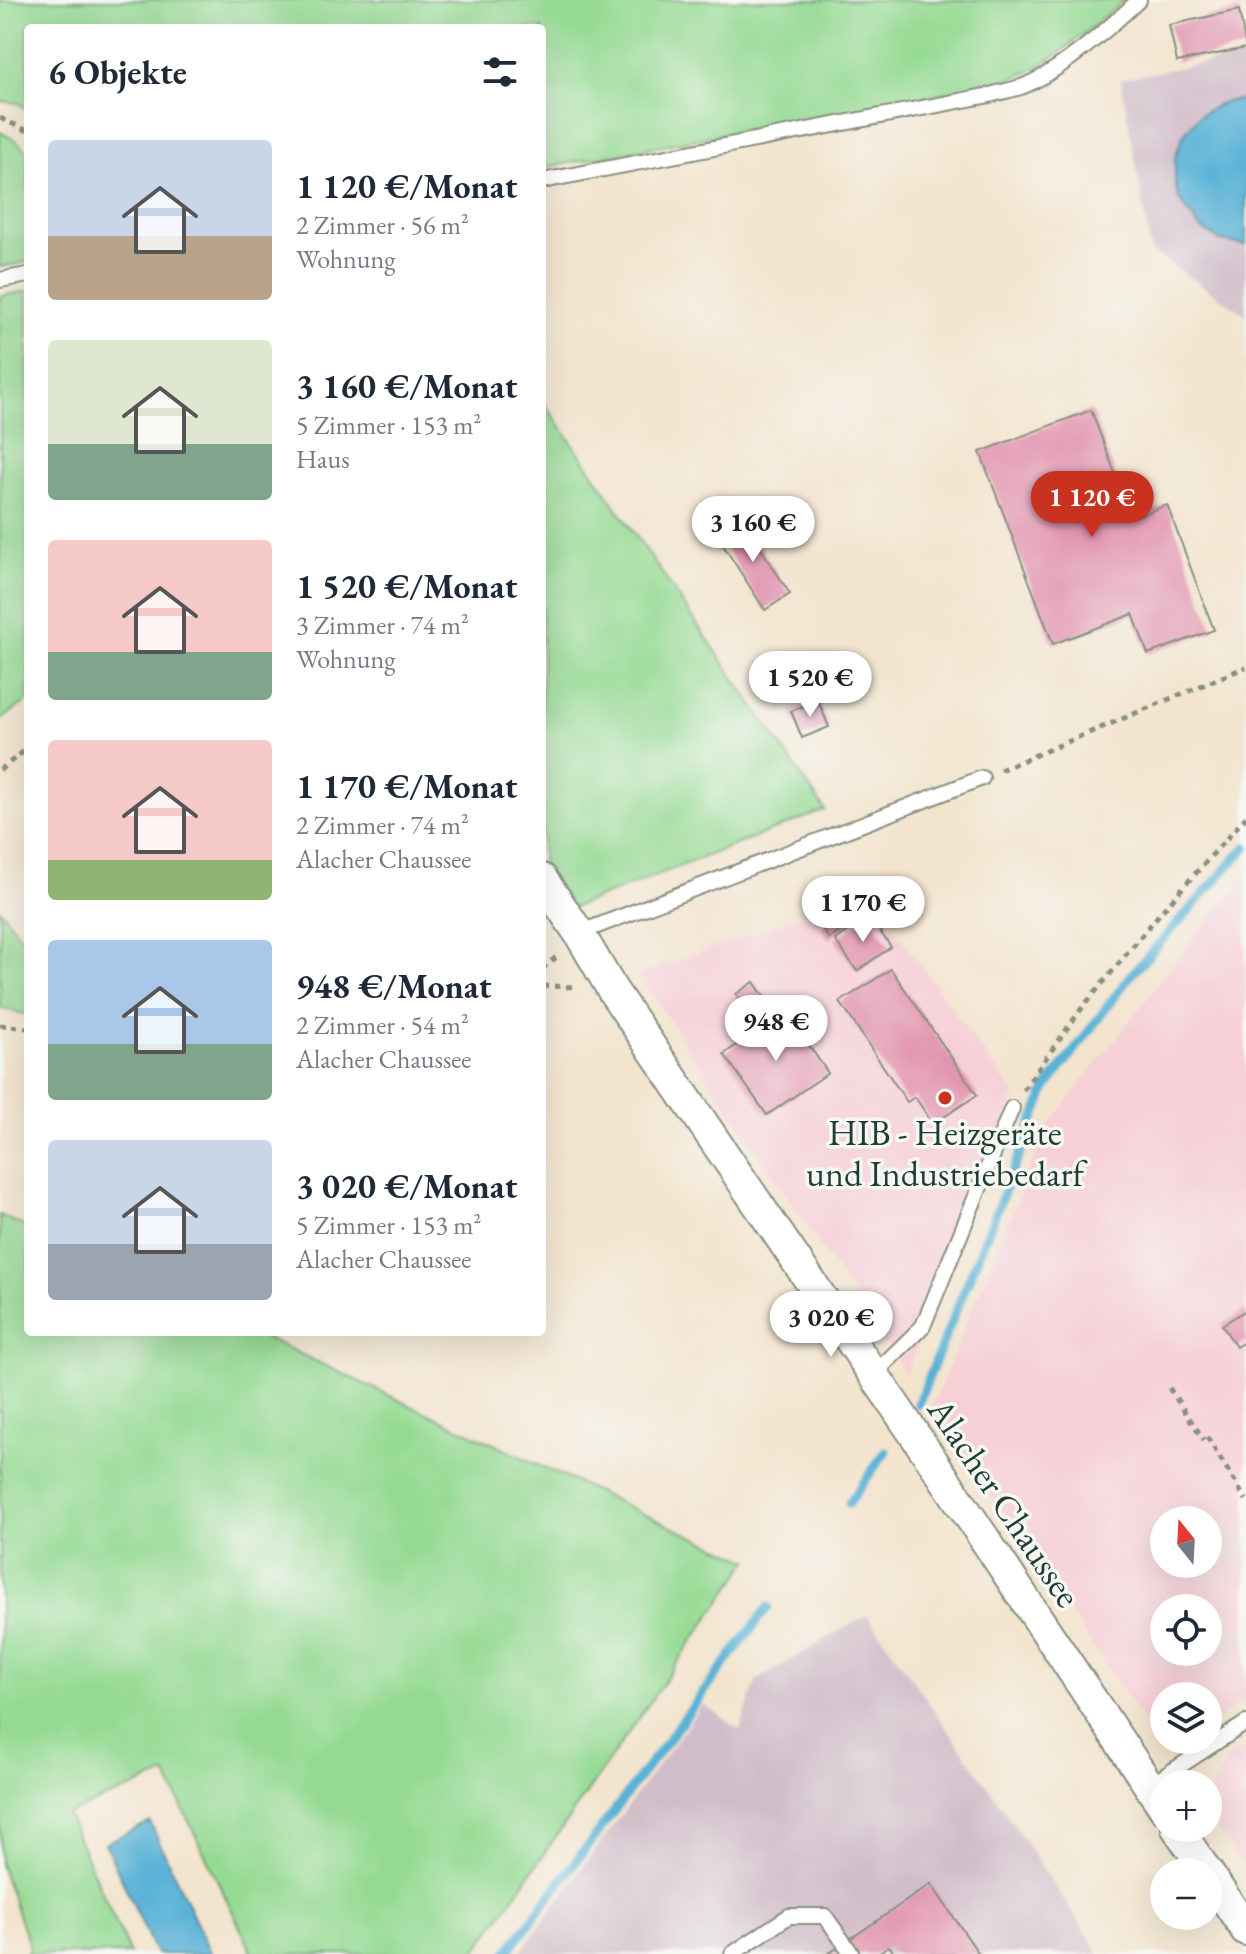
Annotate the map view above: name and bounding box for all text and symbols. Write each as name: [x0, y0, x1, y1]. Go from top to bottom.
text: 6 Objekte: [48, 50, 187, 94]
icon: filters: [478, 50, 522, 94]
text: 1 120 €/Monat: [296, 164, 517, 208]
icon: home: [112, 172, 208, 268]
text: 2 Zimmer · 56 m²: [296, 208, 469, 242]
text: Wohnung: [296, 242, 396, 276]
text: 3 160 €/Monat: [296, 364, 517, 408]
icon: home: [112, 372, 208, 468]
text: 5 Zimmer · 153 m²: [296, 408, 481, 442]
text: Haus: [296, 442, 350, 476]
pin: 1 120 €: [1018, 471, 1166, 539]
text: 1 120 €: [1049, 480, 1135, 514]
pin: 3 160 €: [679, 496, 827, 564]
text: 3 160 €: [710, 505, 796, 539]
text: 1 520 €/Monat: [296, 564, 517, 608]
icon: home: [112, 572, 208, 668]
text: 3 Zimmer · 74 m²: [296, 608, 469, 642]
text: Wohnung: [296, 642, 396, 676]
pin: 1 520 €: [736, 651, 884, 719]
text: 1 520 €: [767, 660, 853, 694]
text: 1 170 €/Monat: [296, 764, 517, 808]
icon: home: [112, 772, 208, 868]
text: 2 Zimmer · 74 m²: [296, 808, 469, 842]
text: Alacher Chaussee: [296, 842, 471, 876]
pin: 1 170 €: [789, 876, 937, 944]
text: 1 170 €: [820, 885, 906, 919]
text: 948 €/Monat: [296, 964, 491, 1008]
icon: home: [112, 972, 208, 1068]
pin: 948 €: [720, 995, 832, 1063]
text: 948 €: [743, 1004, 809, 1038]
text: 2 Zimmer · 54 m²: [296, 1008, 469, 1042]
text: Alacher Chaussee: [296, 1042, 471, 1076]
marker: HIB - Heizgeräte und Industriebedarf: [936, 1089, 954, 1107]
place label: HIB - Heizgeräte und Industriebedarf: [806, 1109, 1089, 1197]
text: 3 020 €/Monat: [296, 1164, 517, 1208]
icon: home: [112, 1172, 208, 1268]
text: 5 Zimmer · 153 m²: [296, 1208, 481, 1242]
text: Alacher Chaussee: [296, 1242, 471, 1276]
pin: 3 020 €: [757, 1291, 905, 1359]
text: 3 020 €: [788, 1300, 874, 1334]
street label: Alacher Chaussee: [917, 1388, 1092, 1616]
north arrow: [1150, 1506, 1222, 1578]
map controls: [1150, 1506, 1222, 1930]
button: locate: [1150, 1594, 1222, 1666]
button: layers: [1150, 1682, 1222, 1754]
button: +: [1150, 1770, 1222, 1842]
button: −: [1150, 1858, 1222, 1930]

